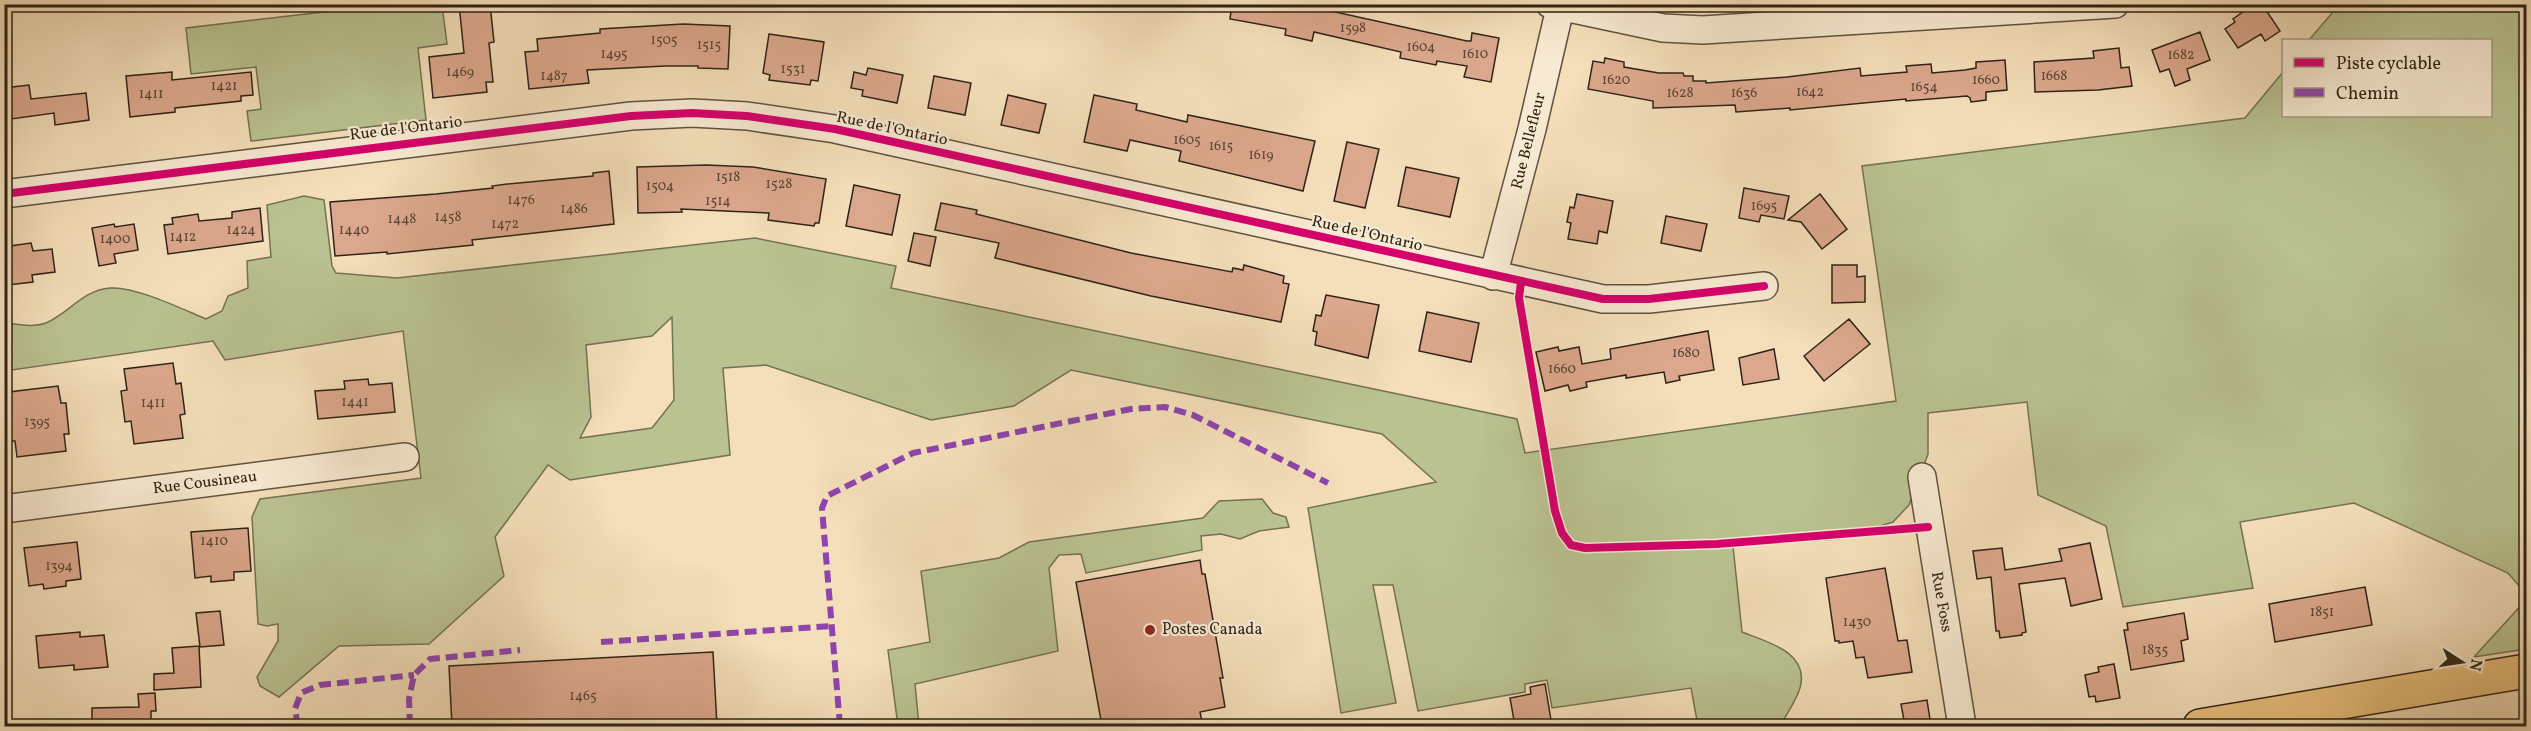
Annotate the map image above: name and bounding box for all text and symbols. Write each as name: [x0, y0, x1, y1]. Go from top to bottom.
house number: 1598: [1340, 19, 1366, 38]
house number: 1505: [651, 31, 677, 50]
house number: 1515: [697, 36, 721, 55]
house number: 1604: [1407, 38, 1435, 57]
legend: [2282, 39, 2492, 117]
house number: 1495: [600, 45, 628, 64]
house number: 1610: [1462, 45, 1488, 64]
house number: 1682: [2167, 46, 2195, 65]
text: Piste cyclable: [2336, 52, 2441, 77]
house number: 1531: [781, 60, 805, 79]
house number: 1469: [446, 63, 474, 82]
house number: 1487: [540, 67, 568, 86]
house number: 1668: [2041, 67, 2067, 86]
house number: 1620: [1602, 71, 1630, 90]
house number: 1660: [1972, 71, 2000, 90]
house number: 1421: [211, 77, 237, 96]
house number: 1654: [1910, 78, 1938, 97]
text: Chemin: [2336, 82, 2399, 107]
house number: 1642: [1796, 83, 1824, 102]
house number: 1628: [1666, 84, 1694, 103]
house number: 1636: [1731, 84, 1757, 103]
house number: 1411: [139, 85, 163, 104]
street label: Rue Bellefleur: [1506, 90, 1552, 192]
street label: Rue de l'Ontario: [834, 106, 950, 152]
street label: Rue de l'Ontario: [348, 111, 464, 147]
house number: 1605: [1173, 131, 1201, 150]
house number: 1615: [1209, 137, 1233, 156]
house number: 1619: [1248, 146, 1274, 165]
house number: 1518: [716, 168, 740, 187]
house number: 1528: [766, 175, 792, 194]
house number: 1504: [646, 177, 674, 196]
house number: 1476: [507, 191, 535, 210]
house number: 1514: [705, 192, 731, 211]
house number: 1695: [1751, 197, 1777, 216]
house number: 1486: [560, 200, 588, 219]
house number: 1458: [434, 208, 462, 227]
house number: 1448: [388, 210, 416, 229]
street label: Rue de l'Ontario: [1309, 211, 1425, 257]
house number: 1472: [491, 215, 519, 234]
house number: 1424: [226, 221, 256, 240]
house number: 1440: [339, 221, 369, 240]
house number: 1412: [170, 228, 196, 247]
house number: 1400: [100, 230, 130, 249]
house number: 1680: [1672, 344, 1700, 363]
house number: 1660: [1548, 360, 1576, 379]
house number: 1441: [341, 393, 369, 412]
house number: 1411: [141, 394, 165, 413]
house number: 1395: [24, 413, 50, 432]
street label: Rue Cousineau: [152, 466, 258, 500]
house number: 1410: [200, 532, 228, 551]
house number: 1394: [45, 557, 73, 576]
street label: Rue Foss: [1925, 570, 1957, 634]
house number: 1851: [2310, 603, 2334, 622]
house number: 1430: [1843, 613, 1871, 632]
place label: Postes Canada: [1162, 619, 1262, 641]
marker: Postes Canada: [1143, 623, 1157, 637]
north arrow: [2432, 632, 2492, 692]
house number: 1835: [2142, 641, 2168, 660]
text: N: [2463, 657, 2487, 673]
house number: 1465: [569, 687, 597, 706]

